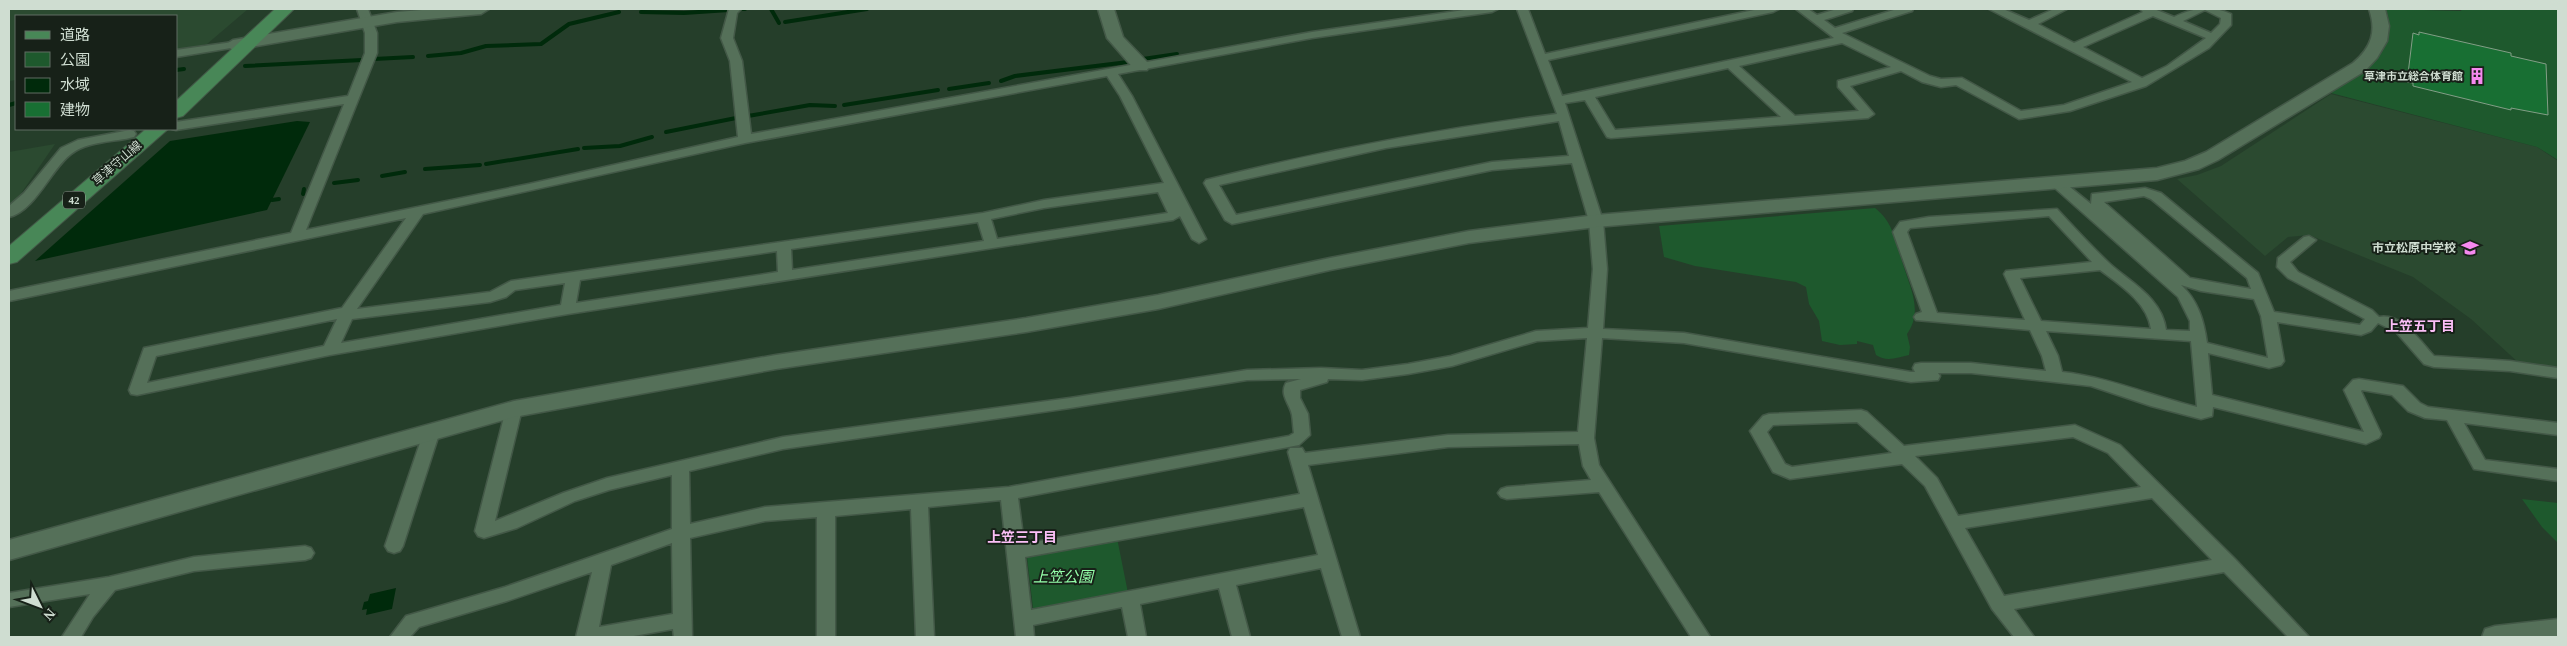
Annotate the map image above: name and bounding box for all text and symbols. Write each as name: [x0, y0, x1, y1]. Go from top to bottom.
legend: [15, 15, 178, 130]
text: 道路: [60, 27, 90, 43]
text: 公園: [60, 52, 90, 68]
building icon: 草津市立総合体育館: [2467, 66, 2487, 86]
place label: 草津市立総合体育館: [2364, 70, 2463, 82]
text: 水域: [60, 77, 90, 93]
text: 建物: [60, 102, 90, 118]
street label: 草津守山線: [90, 138, 144, 188]
road number: 42: [63, 192, 85, 208]
school or university icon: 市立松原中学校: [2460, 238, 2480, 258]
place label: 市立松原中学校: [2372, 241, 2456, 255]
district label: 上笠五丁目: [2385, 319, 2455, 334]
district label: 上笠三丁目: [987, 530, 1057, 545]
park label: 上笠公園: [1033, 569, 1095, 585]
north arrow: [15, 581, 65, 631]
text: N: [40, 606, 58, 623]

